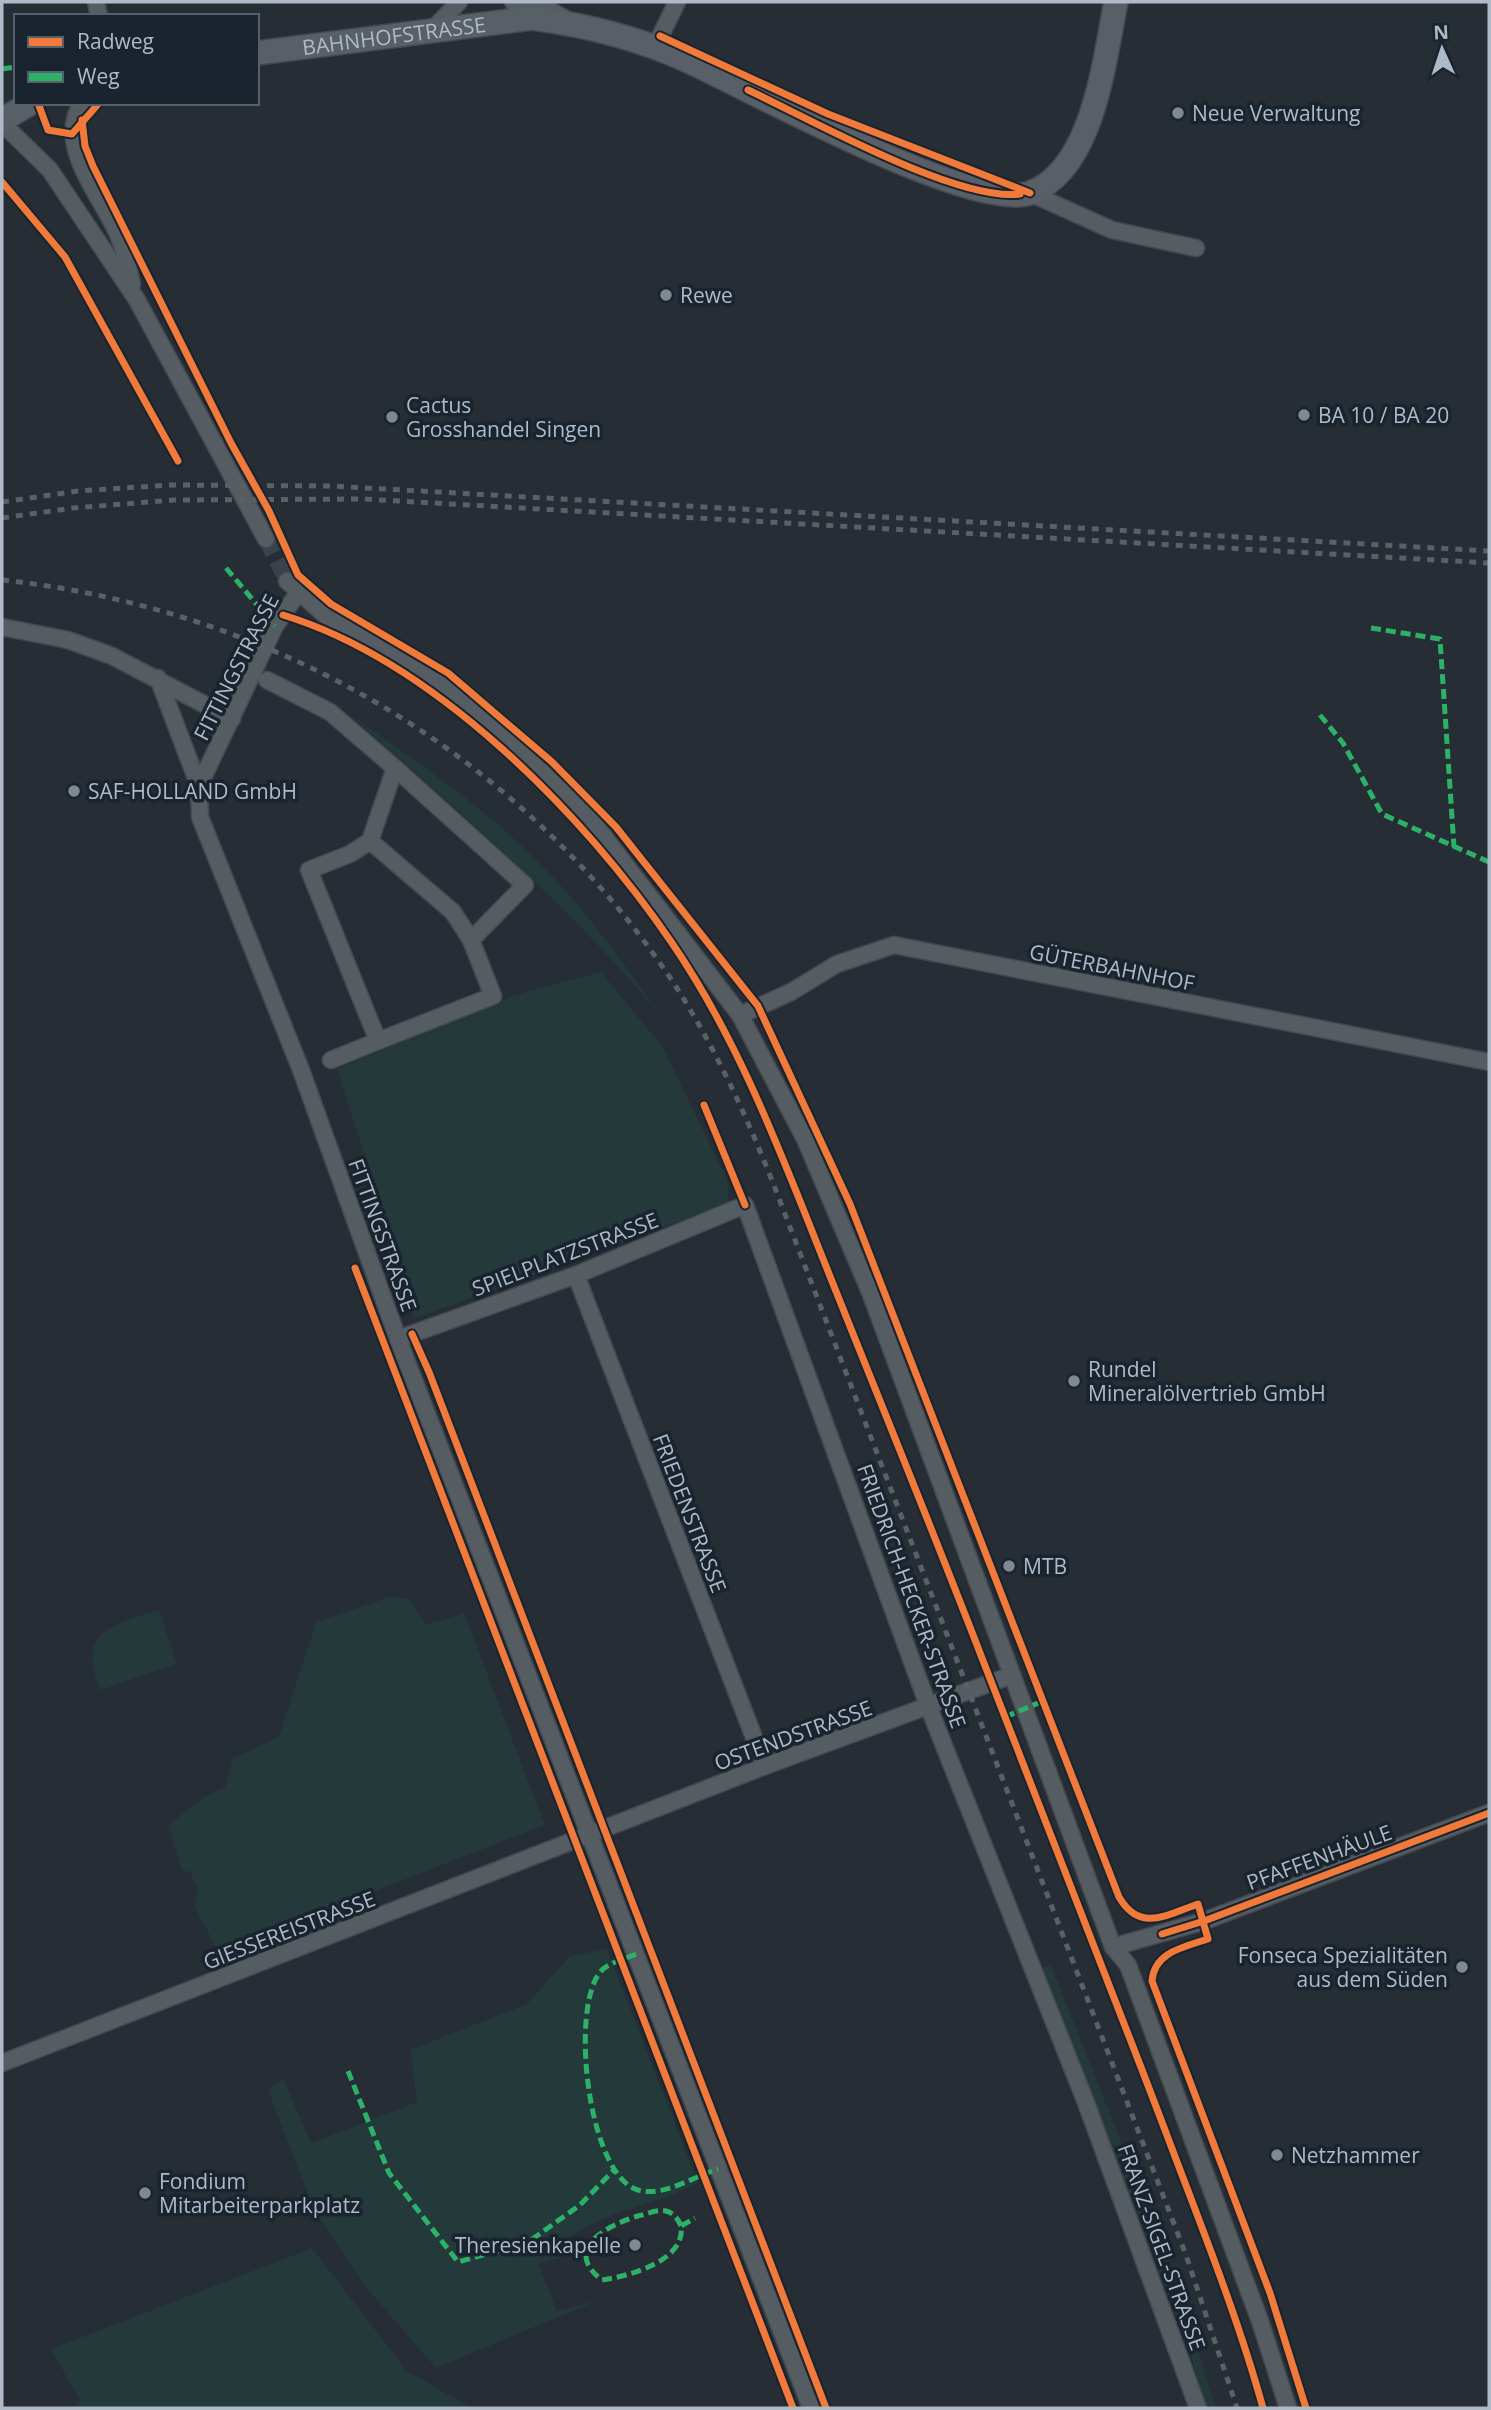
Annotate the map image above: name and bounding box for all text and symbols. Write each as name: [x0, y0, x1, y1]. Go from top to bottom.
street label: BAHNHOFSTRASSE: [300, 10, 487, 61]
legend: [14, 14, 259, 105]
north arrow: [1407, 14, 1477, 84]
text: N: [1433, 19, 1450, 45]
text: Radweg: [77, 27, 154, 55]
text: Weg: [77, 62, 120, 90]
place label: Neue Verwaltung: [1192, 99, 1361, 127]
marker: Neue Verwaltung: [1170, 105, 1186, 121]
place label: Rewe: [680, 281, 733, 309]
marker: Rewe: [658, 287, 674, 303]
place label: Cactus Grosshandel Singen: [406, 391, 601, 443]
place label: BA 10 / BA 20: [1318, 401, 1449, 429]
marker: BA 10 / BA 20: [1296, 407, 1312, 423]
marker: Cactus Grosshandel Singen: [384, 409, 400, 425]
street label: FITTINGSTRASSE: [187, 589, 285, 745]
place label: SAF-HOLLAND GmbH: [88, 777, 297, 805]
marker: SAF-HOLLAND GmbH: [66, 783, 82, 799]
street label: GÜTERBAHNHOF: [1027, 937, 1197, 997]
street label: FITTINGSTRASSE: [342, 1155, 424, 1315]
street label: SPIELPLATZSTRASSE: [468, 1206, 662, 1302]
place label: Rundel Mineralölvertrieb GmbH: [1088, 1355, 1326, 1407]
marker: Rundel Mineralölvertrieb GmbH: [1066, 1373, 1082, 1389]
street label: FRIEDENSTRASSE: [647, 1430, 733, 1596]
street label: FRIEDRICH-HECKER-STRASSE: [851, 1460, 973, 1732]
place label: MTB: [1023, 1552, 1067, 1580]
marker: MTB: [1001, 1558, 1017, 1574]
street label: OSTENDSTRASSE: [710, 1693, 876, 1777]
street label: PFAFFENHÄULE: [1243, 1818, 1395, 1896]
street label: GIESSEREISTRASSE: [199, 1884, 379, 1976]
place label: Fonseca Spezialitäten aus dem Süden: [1238, 1941, 1448, 1993]
marker: Fonseca Spezialitäten aus dem Süden: [1454, 1959, 1470, 1975]
street label: FRANZ-SIGEL-STRASSE: [1112, 2140, 1212, 2354]
place label: Netzhammer: [1291, 2141, 1420, 2169]
marker: Netzhammer: [1269, 2147, 1285, 2163]
place label: Fondium Mitarbeiterparkplatz: [159, 2167, 360, 2219]
marker: Fondium Mitarbeiterparkplatz: [137, 2185, 153, 2201]
place label: Theresienkapelle: [455, 2231, 621, 2259]
marker: Theresienkapelle: [627, 2237, 643, 2253]

